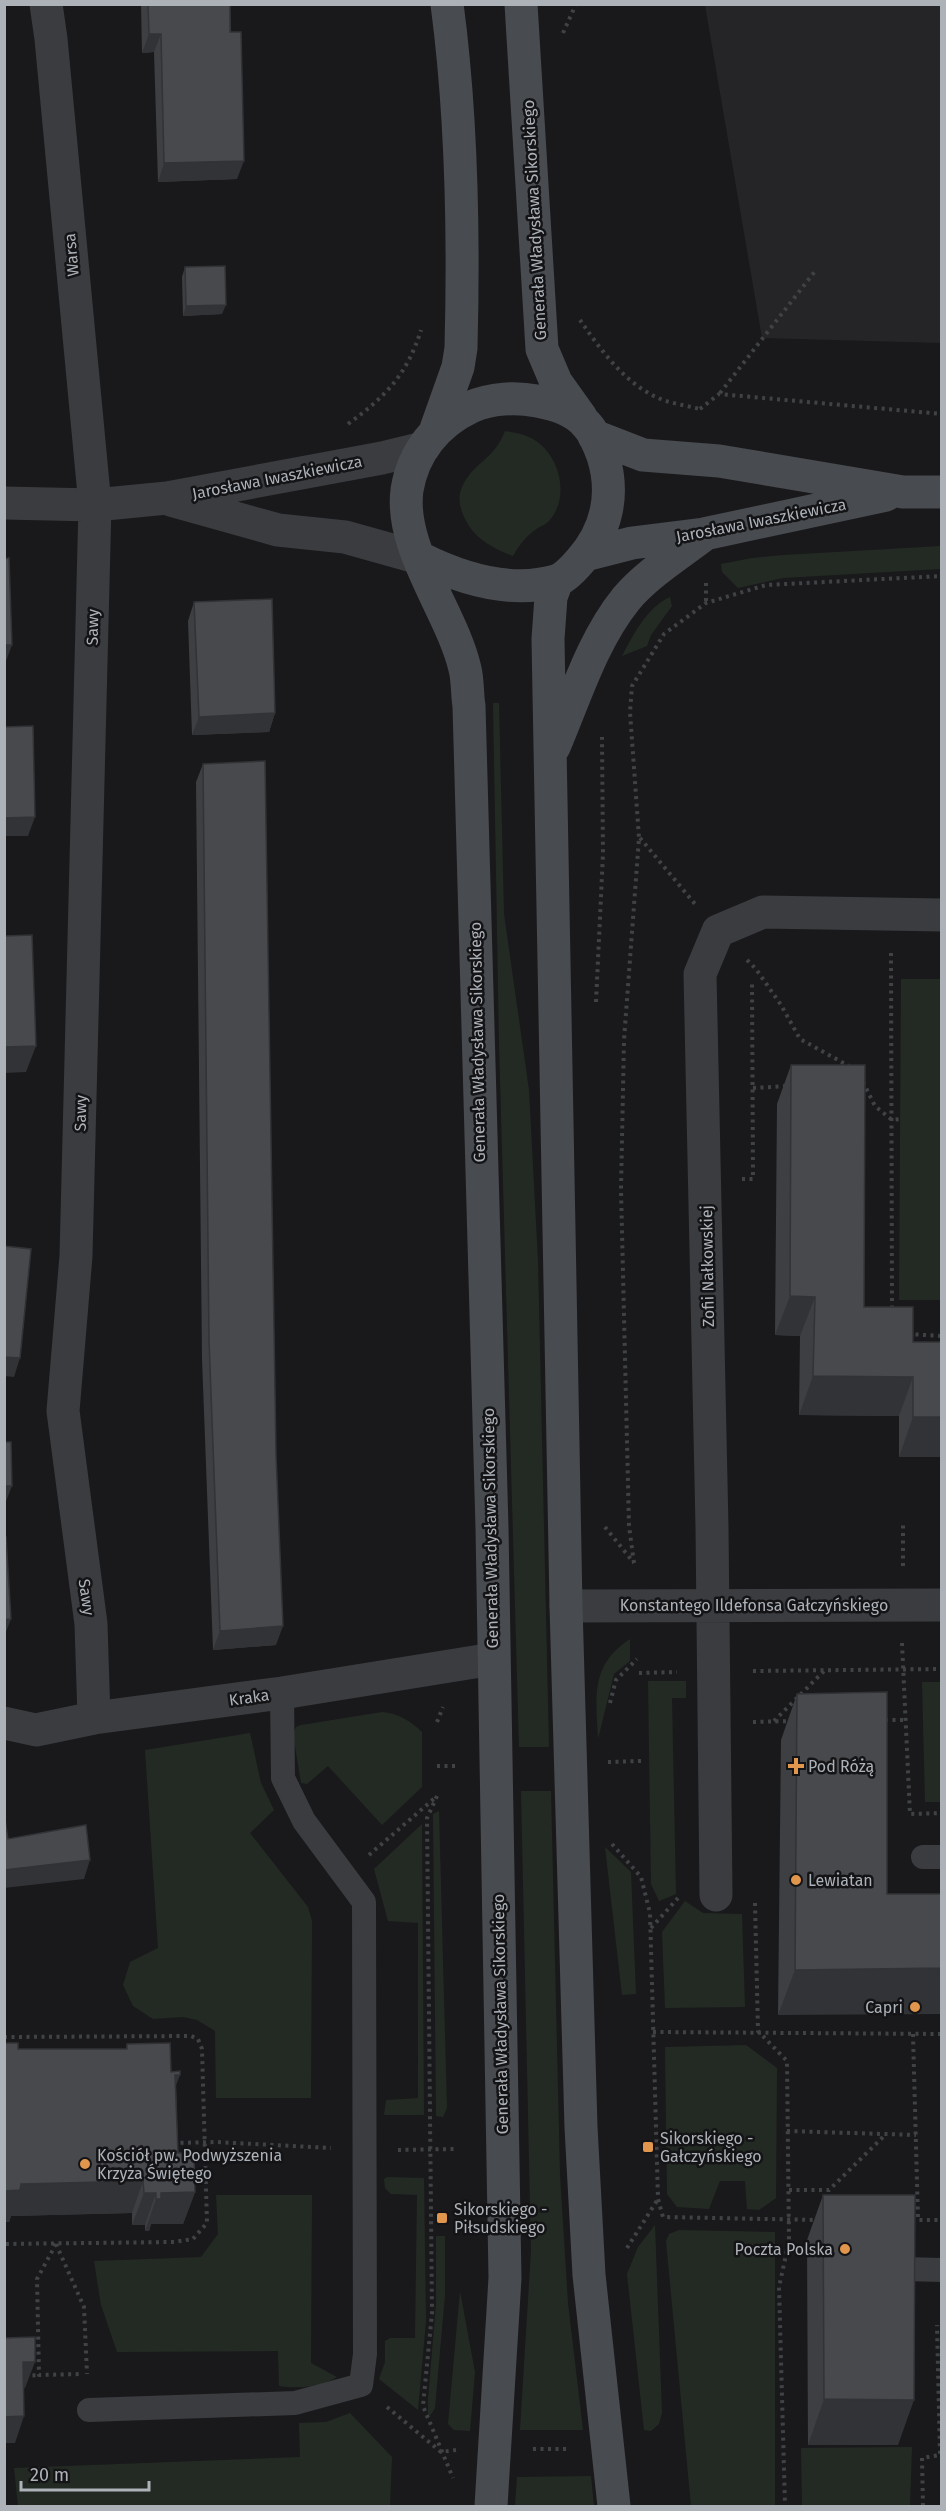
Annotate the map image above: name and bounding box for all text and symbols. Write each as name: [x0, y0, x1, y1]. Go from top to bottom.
street label: Generała Władysława Sikorskiego: [519, 99, 550, 341]
street label: Warsa: [60, 233, 83, 277]
street label: Jarosława Iwaszkiewicza: [190, 452, 364, 503]
street label: Jarosława Iwaszkiewicza: [674, 495, 848, 546]
street label: Sawy: [83, 608, 102, 646]
street label: Generała Władysława Sikorskiego: [466, 921, 489, 1163]
street label: Sawy: [71, 1094, 90, 1132]
street label: Zofii Nałkowskiej: [697, 1205, 718, 1327]
street label: Generała Władysława Sikorskiego: [479, 1407, 502, 1649]
street label: Sawy: [75, 1578, 98, 1617]
street label: Konstantego Ildefonsa Gałczyńskiego: [620, 1596, 888, 1615]
street label: Kraka: [228, 1685, 270, 1710]
place label: Pod Różą: [808, 1757, 874, 1777]
marker: Pod Różą: [789, 1759, 803, 1773]
place label: Lewiatan: [808, 1871, 873, 1890]
marker: Lewiatan: [789, 1873, 803, 1887]
street label: Generała Władysława Sikorskiego: [489, 1893, 512, 2135]
place label: Capri: [865, 1998, 903, 2017]
marker: Capri: [908, 2000, 922, 2014]
place label: Sikorskiego - Gałczyńskiego: [660, 2129, 762, 2166]
marker: Sikorskiego - Gałczyńskiego: [641, 2140, 655, 2154]
place label: Kościół pw. Podwyższenia Krzyża Świętego: [97, 2146, 282, 2183]
marker: Kościół pw. Podwyższenia Krzyża Świętego: [78, 2157, 92, 2171]
place label: Sikorskiego - Piłsudskiego: [454, 2200, 548, 2237]
marker: Sikorskiego - Piłsudskiego: [435, 2211, 449, 2225]
place label: Poczta Polska: [735, 2240, 833, 2259]
marker: Poczta Polska: [838, 2242, 852, 2256]
scale bar: [21, 2454, 148, 2492]
text: 20 m: [30, 2464, 69, 2486]

